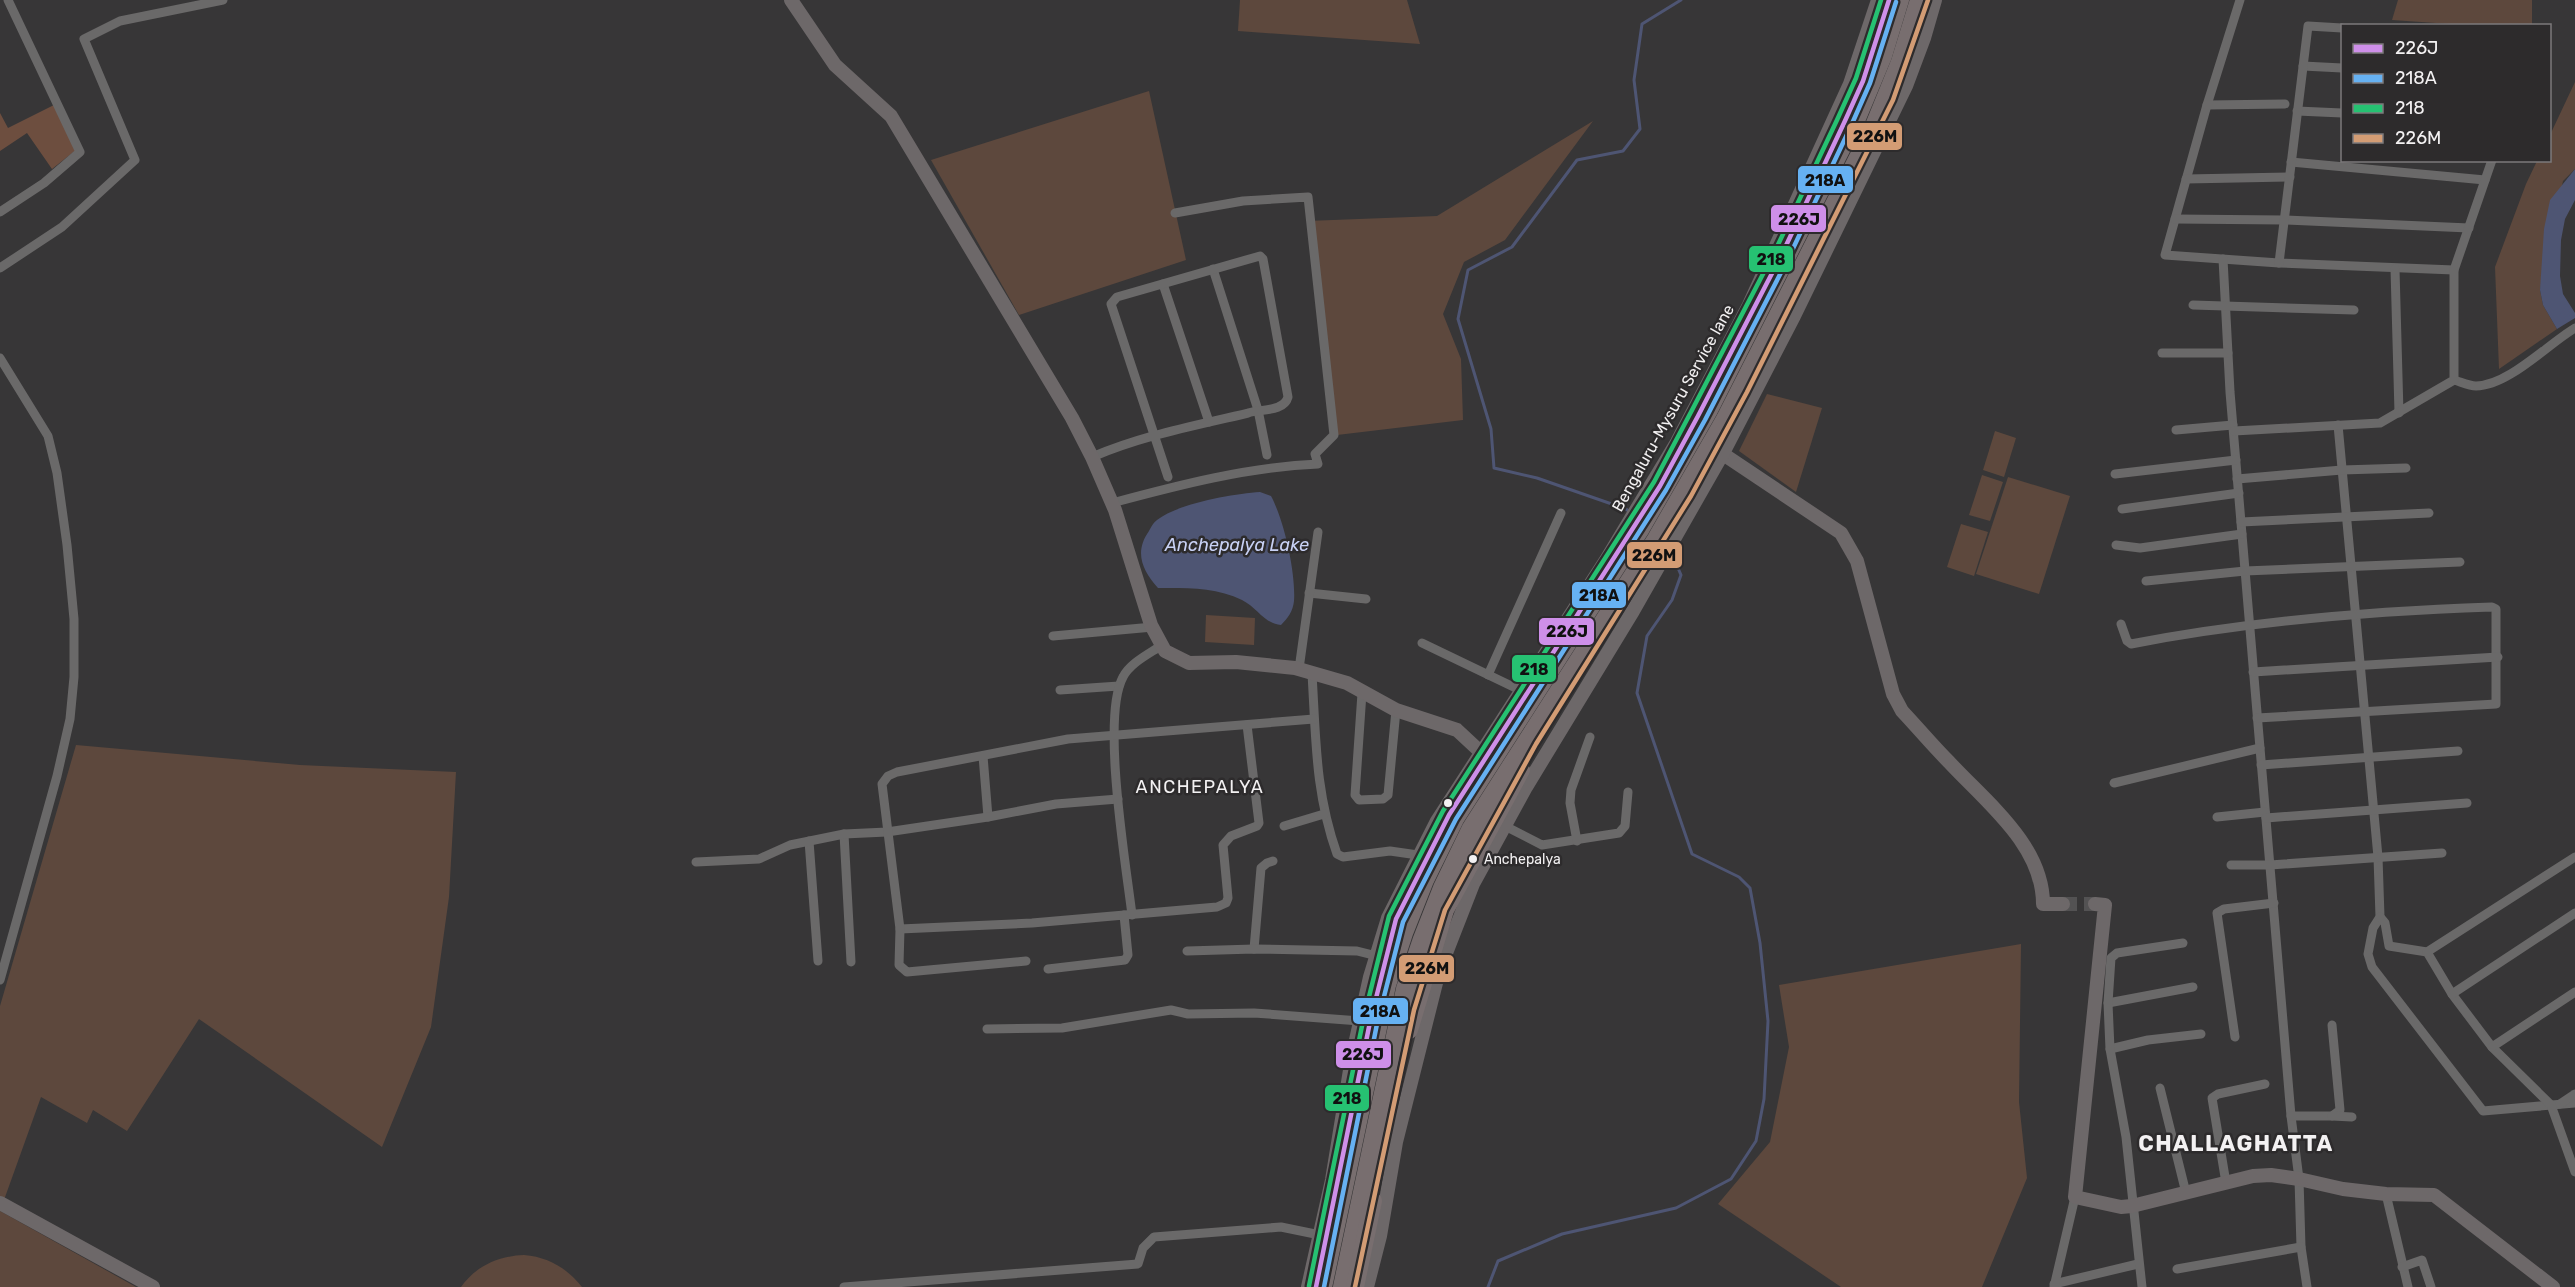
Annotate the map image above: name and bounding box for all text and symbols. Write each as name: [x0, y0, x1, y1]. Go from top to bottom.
legend: [2341, 24, 2551, 162]
text: 226J: [2395, 37, 2438, 59]
text: 218A: [2395, 67, 2437, 89]
text: 218: [2395, 97, 2425, 119]
line badge: 226M: [1846, 122, 1903, 151]
text: 226M: [1853, 127, 1897, 146]
text: 226M: [2395, 127, 2441, 149]
line badge: 218A: [1797, 165, 1854, 194]
text: 218A: [1805, 171, 1846, 190]
line badge: 226J: [1770, 204, 1827, 233]
text: 226J: [1778, 210, 1820, 229]
line badge: 218: [1748, 245, 1794, 273]
text: 218: [1756, 250, 1786, 269]
street label: Bengaluru-Mysuru Service lane: [1608, 301, 1738, 515]
water label: Anchepalya Lake: [1164, 534, 1309, 556]
line badge: 226M: [1626, 541, 1683, 569]
text: 226M: [1632, 546, 1676, 565]
line badge: 218A: [1571, 581, 1627, 609]
text: 218A: [1579, 586, 1620, 605]
line badge: 226J: [1538, 617, 1595, 646]
text: 226J: [1546, 622, 1588, 641]
line badge: 218: [1511, 654, 1557, 683]
text: 218: [1519, 660, 1549, 679]
district label: ANCHEPALYA: [1136, 776, 1264, 798]
unlabelled marker: [1442, 797, 1454, 809]
place label: Anchepalya: [1484, 851, 1561, 868]
marker: Anchepalya: [1467, 853, 1479, 865]
line badge: 226M: [1398, 954, 1455, 983]
text: 226M: [1405, 959, 1449, 978]
line badge: 218A: [1352, 997, 1409, 1025]
text: 218A: [1360, 1002, 1401, 1021]
line badge: 226J: [1335, 1040, 1392, 1069]
text: 226J: [1342, 1045, 1384, 1064]
line badge: 218: [1324, 1084, 1370, 1112]
text: 218: [1332, 1089, 1362, 1108]
district label: CHALLAGHATTA: [2138, 1130, 2334, 1157]

